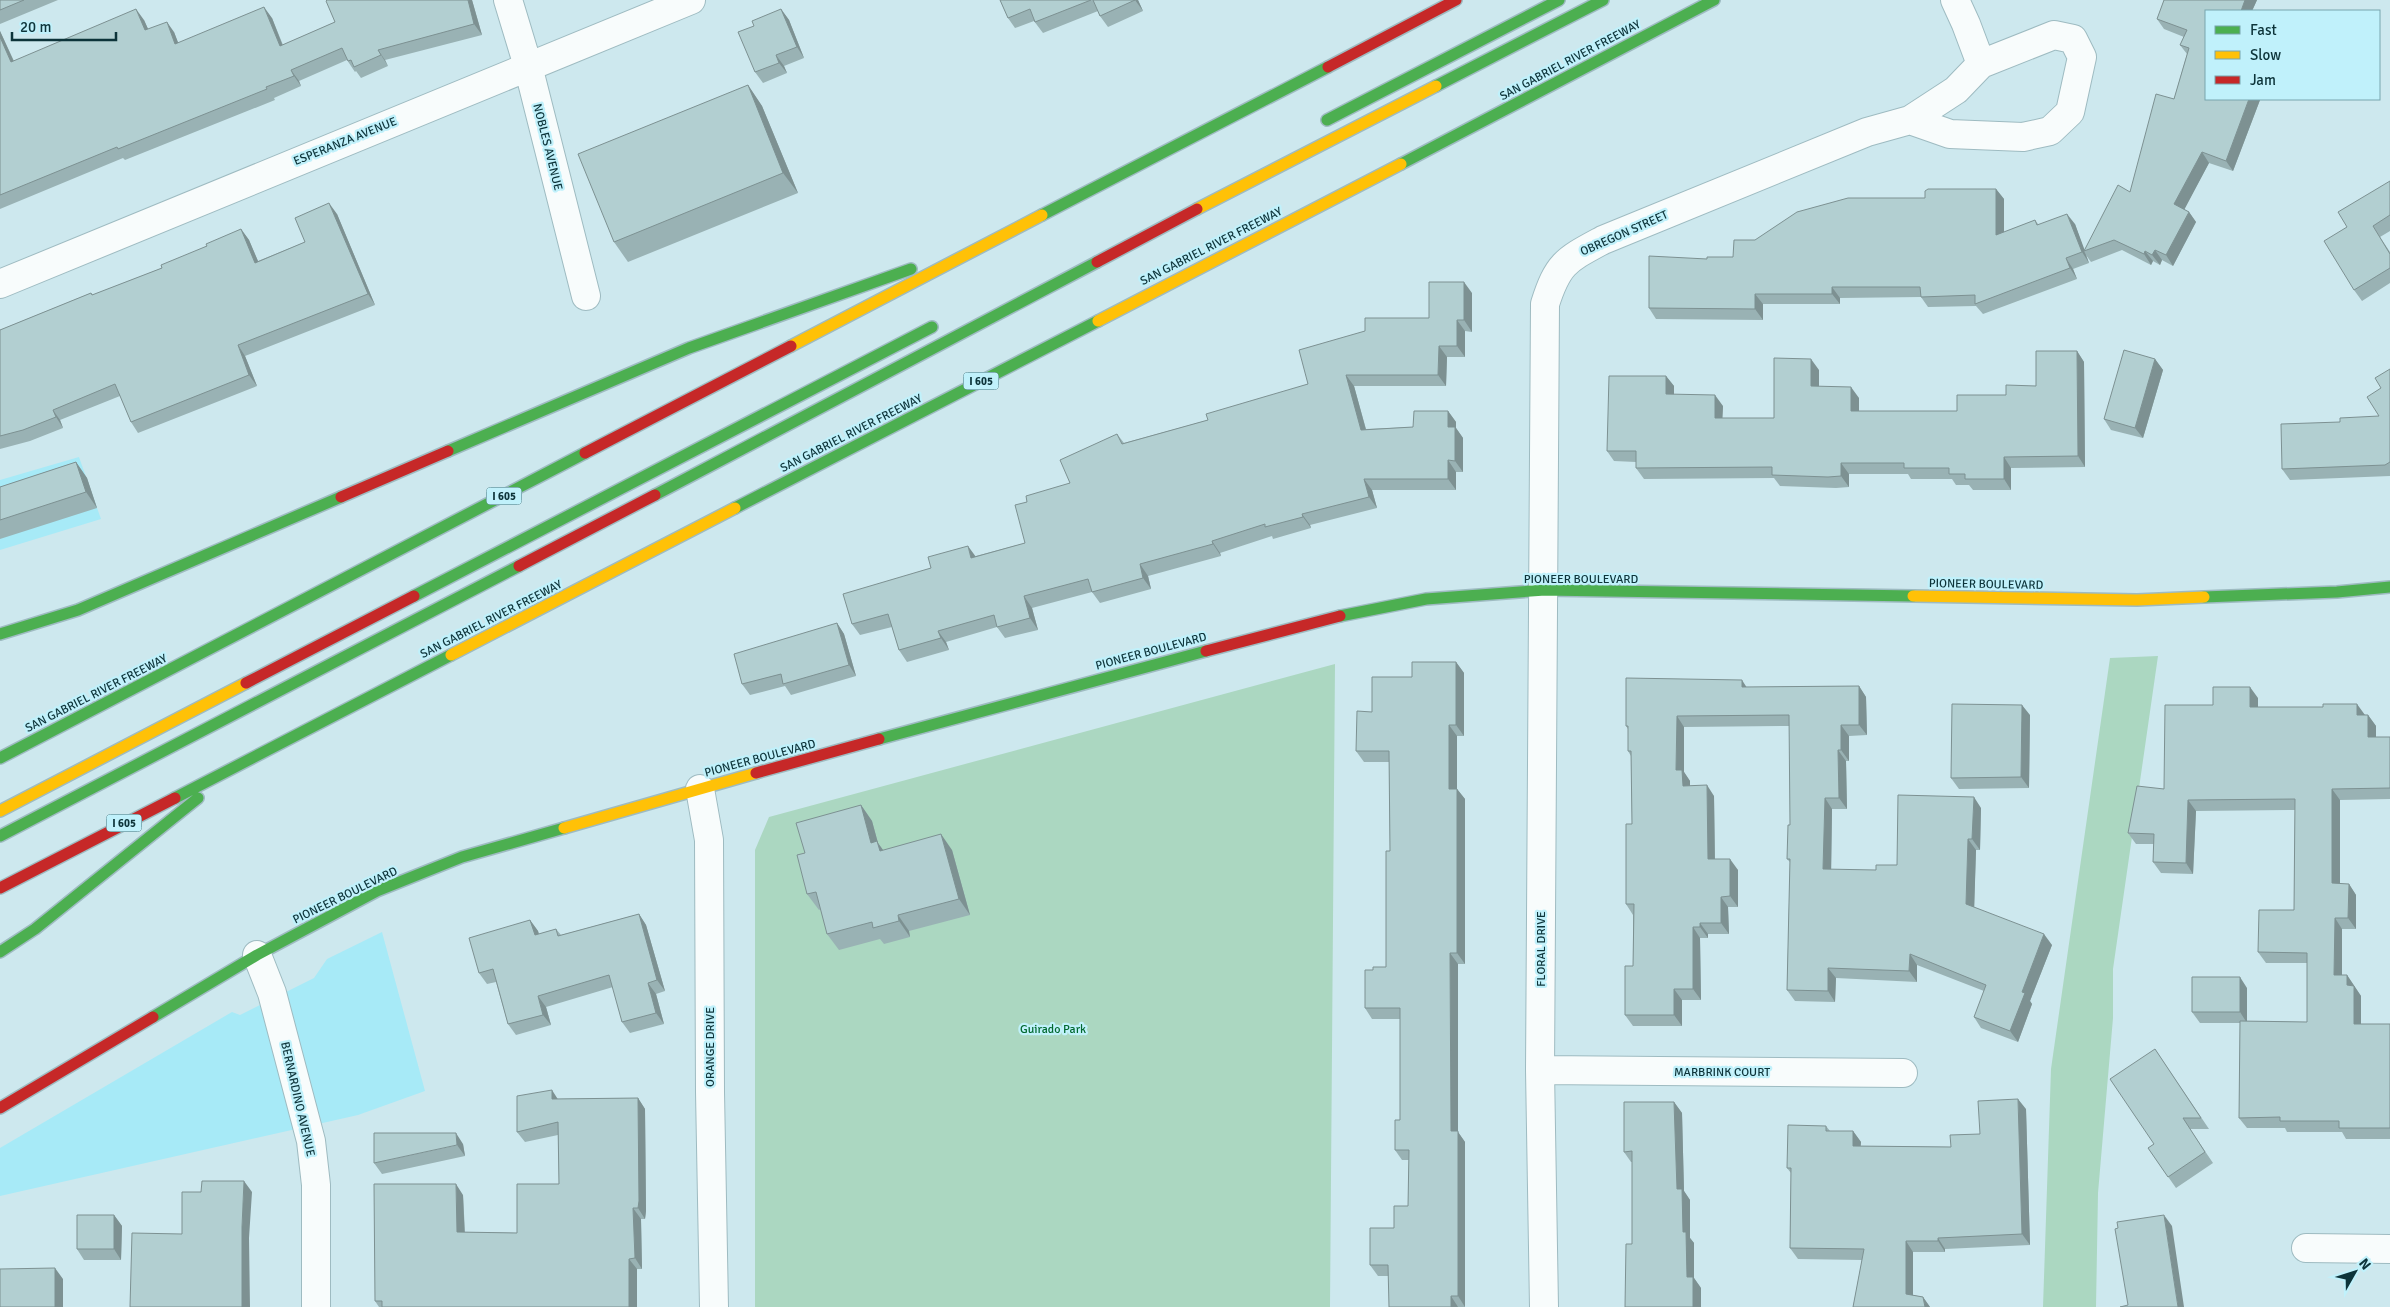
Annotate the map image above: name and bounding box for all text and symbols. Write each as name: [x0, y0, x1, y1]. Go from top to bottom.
scale bar: [12, 10, 116, 42]
legend: [2205, 10, 2380, 100]
street label: SAN GABRIEL RIVER FREEWAY: [1497, 17, 1643, 104]
text: 20 m: [20, 18, 51, 36]
text: Fast: [2250, 21, 2277, 39]
text: Slow: [2250, 46, 2281, 64]
text: Jam: [2250, 71, 2276, 89]
street label: NOBLES AVENUE: [529, 102, 566, 192]
street label: ESPERANZA AVENUE: [291, 114, 399, 169]
street label: SAN GABRIEL RIVER FREEWAY: [1138, 204, 1285, 289]
street label: OBREGON STREET: [1578, 207, 1670, 260]
road number: I 605: [964, 372, 998, 390]
street label: SAN GABRIEL RIVER FREEWAY: [778, 391, 925, 476]
road number: I 605: [486, 488, 522, 504]
street label: PIONEER BOULEVARD: [1524, 572, 1638, 587]
street label: PIONEER BOULEVARD: [1929, 576, 2044, 593]
street label: SAN GABRIEL RIVER FREEWAY: [418, 577, 565, 662]
street label: PIONEER BOULEVARD: [1094, 629, 1209, 674]
street label: SAN GABRIEL RIVER FREEWAY: [23, 651, 170, 736]
street label: PIONEER BOULEVARD: [703, 736, 818, 781]
road number: I 605: [106, 814, 142, 831]
street label: PIONEER BOULEVARD: [290, 864, 400, 927]
street label: FLORAL DRIVE: [1534, 911, 1549, 987]
street label: ORANGE DRIVE: [703, 1007, 718, 1087]
park label: Guirado Park: [1020, 1022, 1086, 1037]
street label: BERNARDINO AVENUE: [277, 1040, 318, 1158]
street label: MARBRINK COURT: [1674, 1065, 1770, 1080]
north arrow: [2330, 1247, 2380, 1297]
text: N: [2355, 1255, 2374, 1273]

